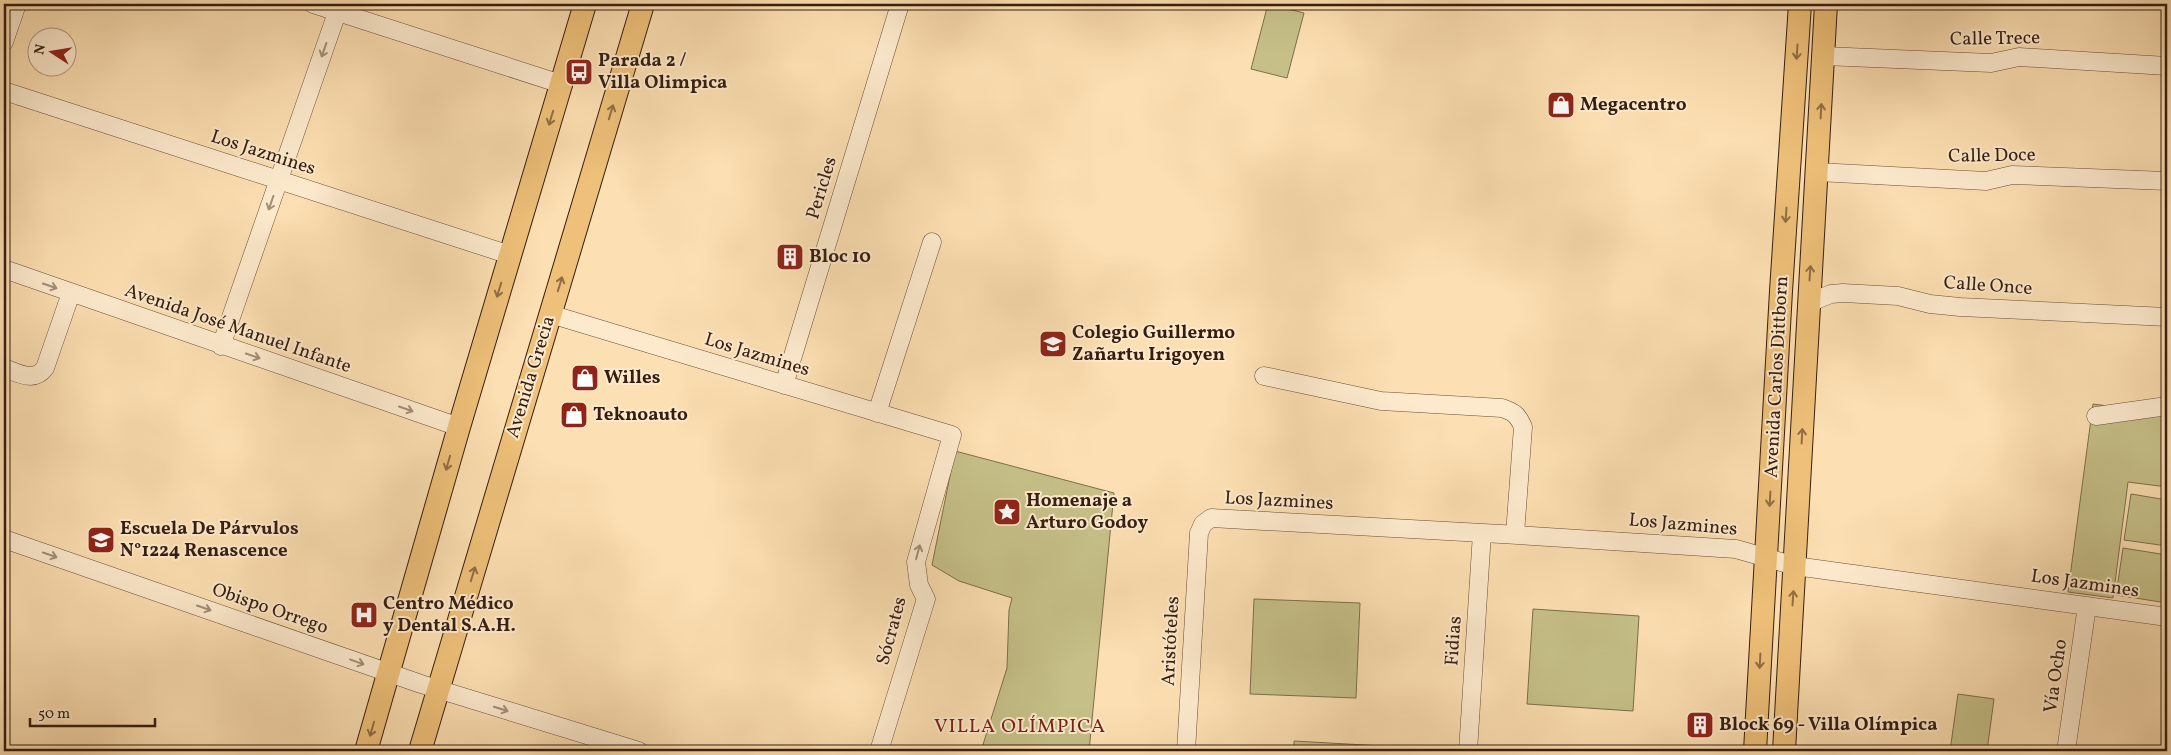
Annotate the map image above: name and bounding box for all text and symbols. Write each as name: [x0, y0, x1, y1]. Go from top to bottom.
street label: Calle Trece: [1950, 25, 2040, 53]
north arrow: [28, 28, 78, 78]
one-way arrow: [318, 42, 328, 58]
text: N: [30, 43, 51, 57]
one-way arrow: [1793, 44, 1802, 60]
place label: Parada 2 / Villa Olimpica: [598, 48, 727, 96]
bus stop icon: Parada 2 / Villa Olimpica: [564, 57, 594, 87]
shop icon: Megacentro: [1546, 90, 1576, 120]
place label: Megacentro: [1580, 92, 1687, 118]
one-way arrow: [1816, 103, 1825, 119]
one-way arrow: [606, 104, 616, 120]
one-way arrow: [545, 109, 555, 125]
street label: Los Jazmines: [207, 124, 319, 182]
street label: Calle Doce: [1948, 142, 2036, 170]
street label: Pericles: [800, 154, 844, 222]
one-way arrow: [266, 195, 275, 211]
one-way arrow: [1782, 206, 1791, 222]
building icon: Bloc 10: [775, 242, 805, 272]
place label: Bloc 10: [809, 244, 871, 270]
one-way arrow: [1806, 266, 1815, 282]
street label: Calle Once: [1943, 270, 2033, 302]
street label: Avenida Carlos Dittborn: [1759, 275, 1795, 479]
one-way arrow: [555, 277, 565, 293]
street label: Avenida José Manuel Infante: [121, 278, 355, 380]
one-way arrow: [41, 281, 57, 291]
one-way arrow: [494, 282, 504, 298]
street label: Avenida Grecia: [500, 313, 562, 441]
place label: Colegio Guillermo Zañartu Irigoyen: [1072, 320, 1235, 368]
street label: Los Jazmines: [701, 327, 813, 383]
school or university icon: Colegio Guillermo Zañartu Irigoyen: [1038, 329, 1068, 359]
one-way arrow: [244, 352, 260, 362]
shop icon: Willes: [570, 363, 600, 393]
place label: Willes: [604, 365, 661, 391]
shop icon: Teknoauto: [559, 400, 589, 430]
place label: Teknoauto: [593, 402, 688, 428]
one-way arrow: [398, 405, 414, 414]
one-way arrow: [1797, 428, 1806, 444]
one-way arrow: [443, 454, 453, 470]
street label: Los Jazmines: [1224, 485, 1334, 517]
place label: Homenaje a Arturo Godoy: [1026, 488, 1148, 536]
one-way arrow: [1765, 491, 1774, 507]
place icon: Homenaje a Arturo Godoy: [992, 497, 1022, 527]
street label: Los Jazmines: [1628, 507, 1738, 543]
place label: Escuela De Párvulos N°1224 Renascence: [120, 516, 299, 564]
school or university icon: Escuela De Párvulos N°1224 Renascence: [86, 525, 116, 555]
one-way arrow: [914, 545, 924, 561]
one-way arrow: [42, 551, 57, 560]
street label: Los Jazmines: [2029, 564, 2141, 604]
one-way arrow: [468, 566, 478, 582]
street label: Obispo Orrego: [208, 577, 332, 641]
one-way arrow: [1789, 590, 1798, 606]
place label: Centro Médico y Dental S.A.H.: [383, 591, 516, 639]
street label: Sócrates: [870, 594, 914, 668]
street label: Aristóteles: [1156, 595, 1186, 687]
hospital icon: Centro Médico y Dental S.A.H.: [349, 600, 379, 630]
one-way arrow: [195, 604, 211, 613]
street label: Fidias: [1439, 615, 1469, 667]
street label: Vía Ocho: [2038, 637, 2074, 715]
one-way arrow: [1756, 653, 1765, 669]
one-way arrow: [349, 658, 364, 667]
scale bar: [30, 695, 155, 727]
text: 50 m: [38, 704, 70, 725]
one-way arrow: [493, 704, 509, 714]
building icon: Block 69 - Villa Olímpica: [1685, 710, 1715, 740]
place label: Block 69 - Villa Olímpica: [1719, 712, 1938, 738]
district label: VILLA OLÍMPICA: [934, 713, 1106, 741]
one-way arrow: [367, 720, 376, 736]

